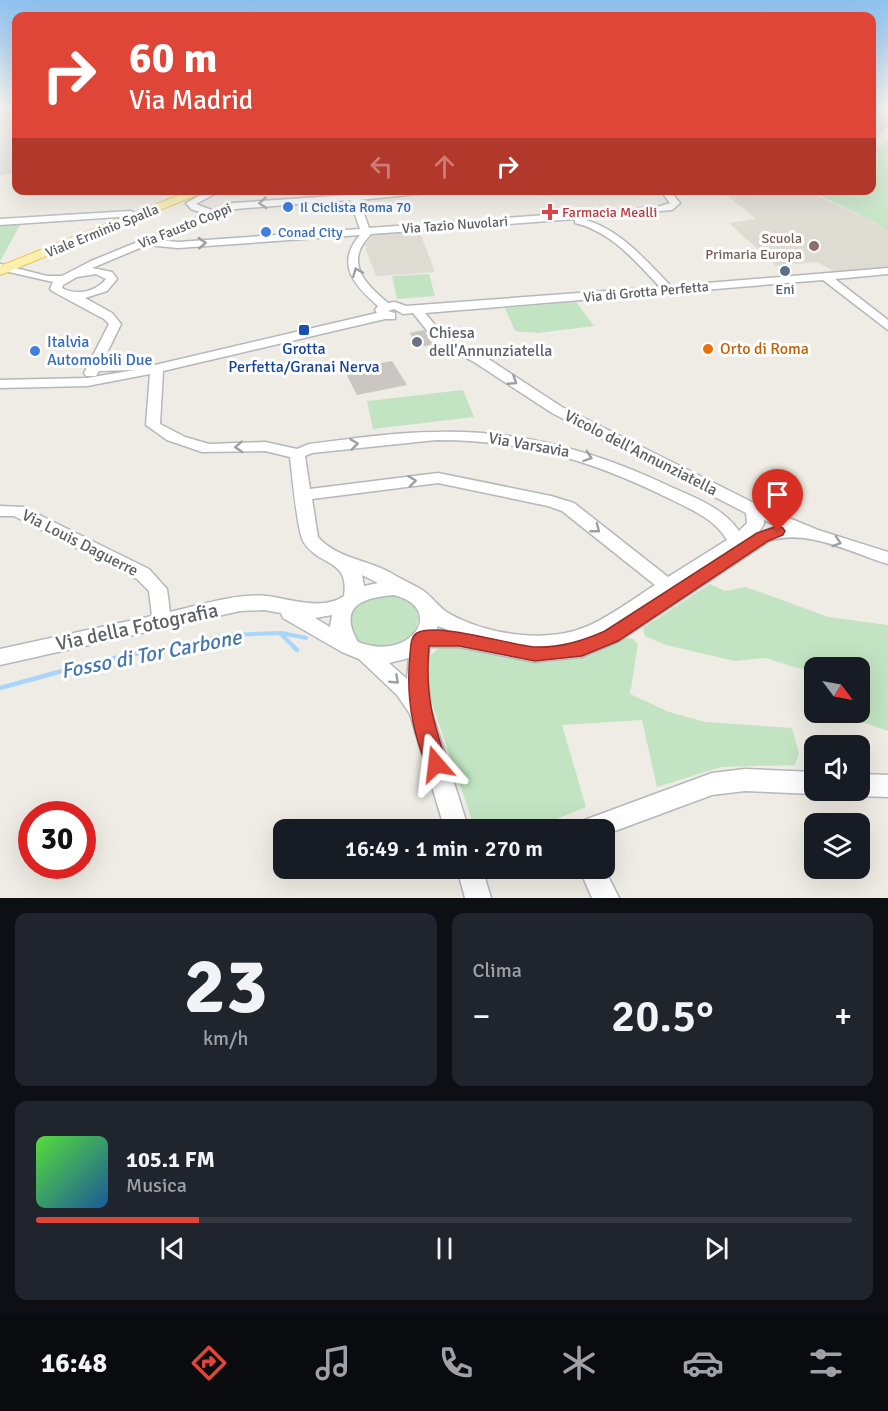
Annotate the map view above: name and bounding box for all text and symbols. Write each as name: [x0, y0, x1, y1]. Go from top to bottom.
text: 60 m: [129, 33, 218, 84]
icon: right: [30, 36, 108, 114]
text: Via Madrid: [129, 84, 253, 117]
icon: left: [365, 150, 398, 183]
icon: ahead: [428, 150, 461, 183]
icon: right: [491, 150, 524, 183]
one-way arrow: [259, 196, 268, 209]
place label: Il Ciclista Roma 70: [300, 199, 411, 216]
street label: Via Fausto Coppi: [136, 200, 234, 252]
marker: Il Ciclista Roma 70: [281, 200, 295, 214]
street label: Viale Erminio Spalla: [43, 201, 161, 261]
place label: Farmacia Mealli: [562, 204, 657, 221]
marker: Farmacia Mealli: [543, 205, 557, 219]
street label: Via Tazio Nuvolari: [401, 213, 509, 237]
place label: Conad City: [278, 224, 343, 241]
marker: Conad City: [259, 225, 273, 239]
place label: Scuola Primaria Europa: [705, 230, 802, 263]
one-way arrow: [198, 237, 207, 250]
marker: Scuola Primaria Europa: [807, 239, 821, 253]
marker: Eni: [778, 264, 792, 278]
one-way arrow: [352, 267, 365, 277]
street label: Via di Grotta Perfetta: [583, 278, 709, 306]
place label: Eni: [775, 281, 795, 298]
marker: Grotta Perfetta/Granai Nerva: [297, 323, 311, 337]
place label: Chiesa dell'Annunziatella: [429, 323, 552, 361]
place label: Italvia Automobili Due: [47, 332, 153, 370]
marker: Chiesa dell'Annunziatella: [410, 335, 424, 349]
place label: Grotta Perfetta/Granai Nerva: [228, 339, 380, 377]
place label: Orto di Roma: [720, 339, 809, 359]
marker: Orto di Roma: [701, 342, 715, 356]
marker: Italvia Automobili Due: [28, 344, 42, 358]
one-way arrow: [506, 374, 517, 385]
street label: Vicolo dell'Annunziatella: [561, 406, 721, 500]
street label: Via Varsavia: [487, 428, 571, 462]
one-way arrow: [350, 438, 359, 451]
one-way arrow: [235, 441, 244, 454]
one-way arrow: [583, 450, 593, 462]
pin: [752, 469, 803, 531]
one-way arrow: [408, 475, 417, 487]
icon: arrive: [761, 478, 794, 511]
street label: Via Louis Daguerre: [18, 505, 142, 581]
one-way arrow: [589, 522, 600, 533]
one-way arrow: [831, 534, 842, 547]
street label: Via della Fotografia: [54, 598, 220, 656]
water label: Fosso di Tor Carbone: [59, 623, 245, 684]
north arrow: [804, 657, 870, 723]
map controls: [804, 657, 870, 879]
one-way arrow: [388, 673, 398, 684]
position arrow: [404, 732, 468, 796]
button: sound: [804, 735, 870, 801]
speed limit sign: 30: [18, 801, 96, 879]
button: layers: [804, 813, 870, 879]
text: 16:49 · 1 min · 270 m: [345, 835, 543, 862]
text: 23: [184, 939, 268, 1035]
text: Clima: [473, 958, 522, 983]
text: 20.5°: [611, 989, 714, 1044]
text: −: [473, 996, 490, 1037]
text: +: [834, 996, 852, 1037]
text: km/h: [203, 1026, 248, 1051]
text: 105.1 FM: [126, 1146, 215, 1173]
text: Musica: [126, 1173, 187, 1198]
icon: previous: [156, 1232, 189, 1265]
icon: pause: [428, 1232, 461, 1265]
icon: next: [700, 1232, 733, 1265]
icon: directions: [188, 1342, 230, 1384]
icon: music: [312, 1342, 354, 1384]
icon: phone: [435, 1342, 477, 1384]
icon: climate: [558, 1342, 600, 1384]
icon: car: [682, 1342, 724, 1384]
icon: filters: [805, 1342, 847, 1384]
text: 16:48: [41, 1347, 107, 1380]

